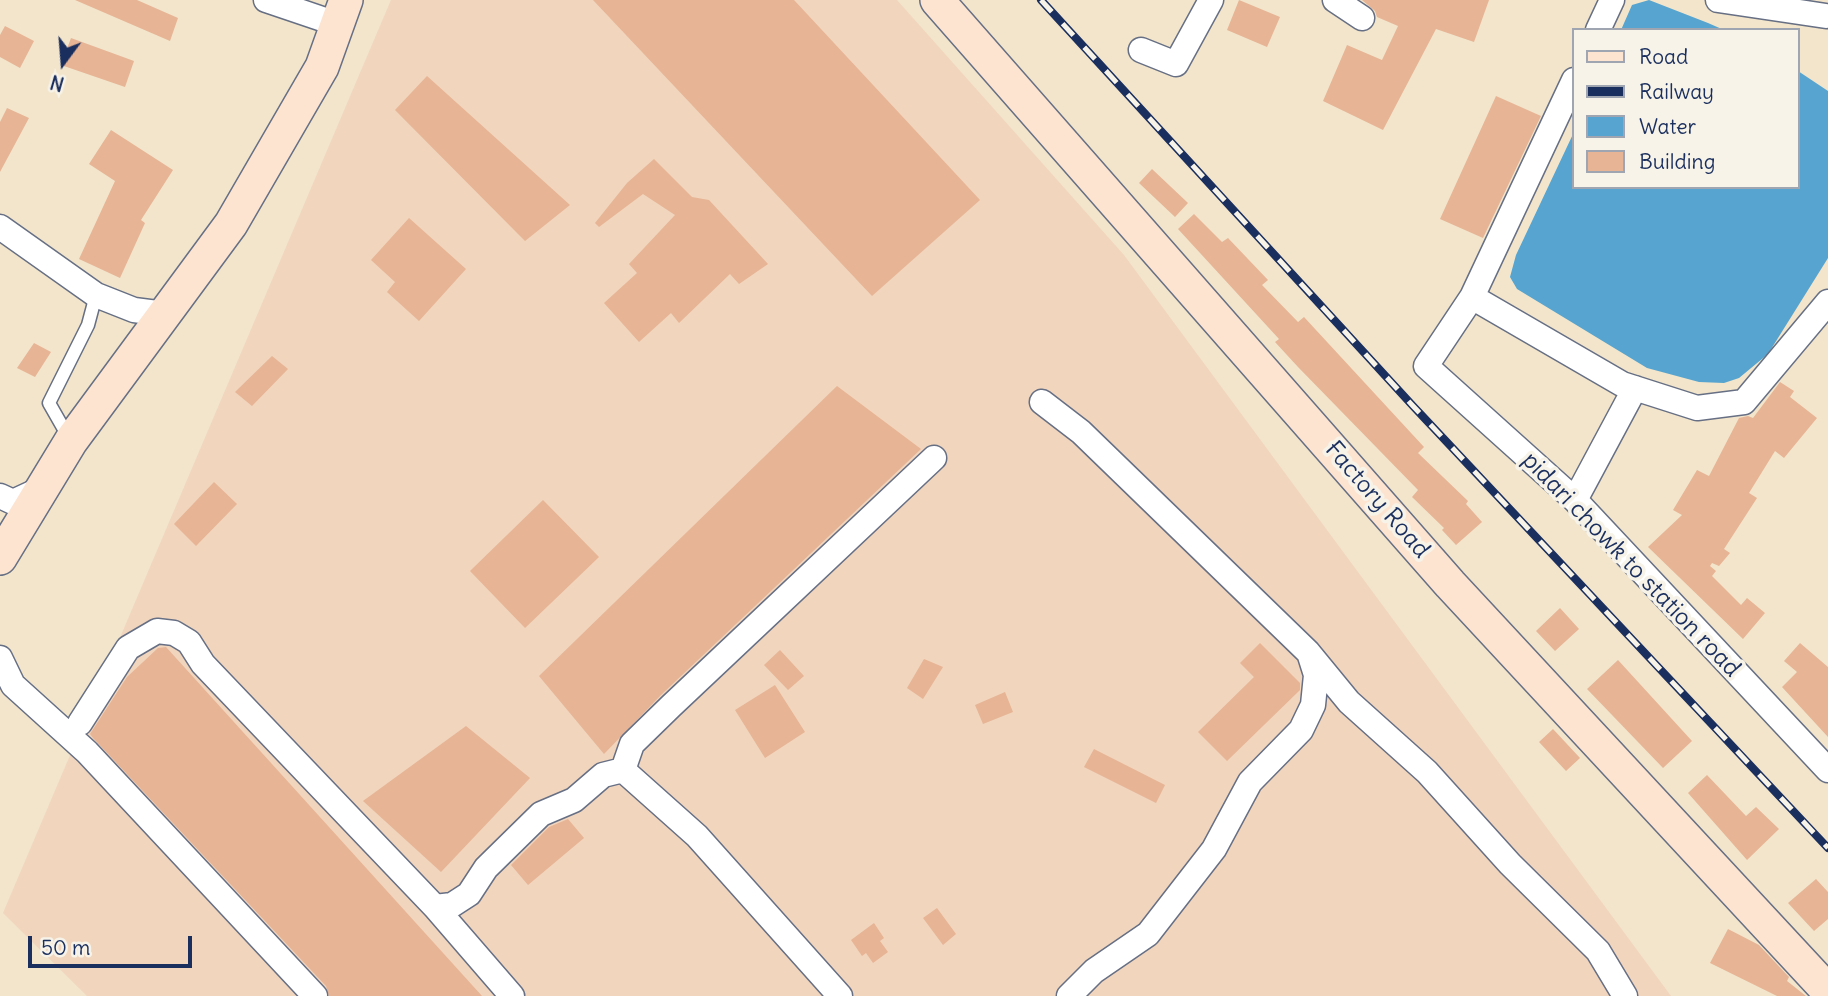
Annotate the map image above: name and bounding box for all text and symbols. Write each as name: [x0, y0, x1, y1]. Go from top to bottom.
north arrow: [28, 28, 98, 98]
legend: [1573, 28, 1800, 189]
text: Road: [1639, 43, 1688, 70]
text: N: [48, 70, 67, 97]
text: Railway: [1639, 78, 1714, 105]
text: Water: [1639, 113, 1696, 140]
text: Building: [1639, 148, 1715, 175]
street label: Factory Road: [1318, 436, 1436, 564]
street label: pidari chowk to station road: [1516, 447, 1746, 683]
scale bar: [32, 922, 196, 966]
text: 50 m: [41, 934, 90, 961]

